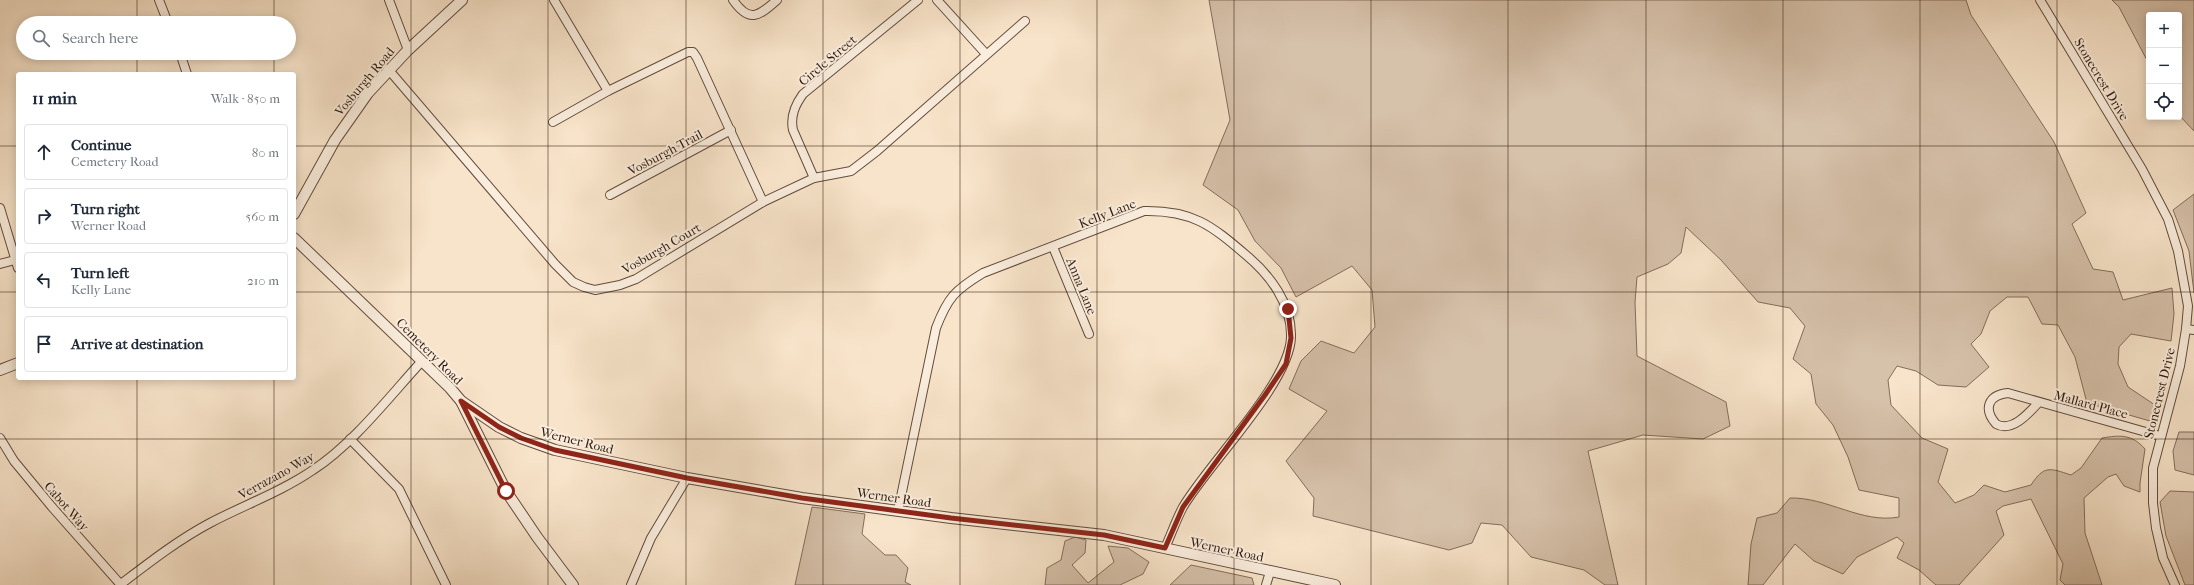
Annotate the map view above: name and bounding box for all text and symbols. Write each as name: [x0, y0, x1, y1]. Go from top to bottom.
map controls: [2146, 12, 2182, 120]
button: +: [2146, 12, 2182, 48]
search box: [16, 16, 296, 60]
icon: search: [30, 27, 52, 49]
text: Search here: [62, 29, 138, 47]
street label: Circle Street: [795, 32, 859, 89]
street label: Stonecrest Drive: [2071, 35, 2132, 124]
street label: Vosburgh Road: [331, 43, 398, 119]
button: −: [2146, 48, 2182, 84]
button: locate: [2146, 84, 2182, 120]
text: 11 min: [32, 88, 77, 108]
text: Walk · 850 m: [211, 91, 280, 106]
street label: Vosburgh Trail: [624, 126, 706, 179]
text: Continue: [71, 136, 131, 154]
icon: ahead: [33, 141, 55, 163]
text: 80 m: [252, 145, 279, 160]
text: Cemetery Road: [71, 154, 159, 169]
street label: Kelly Lane: [1076, 196, 1138, 231]
text: Turn right: [71, 200, 140, 218]
icon: right: [33, 205, 55, 227]
text: 560 m: [246, 209, 279, 224]
text: Werner Road: [71, 218, 146, 233]
street label: Vosburgh Court: [618, 220, 704, 278]
street label: Anna Lane: [1063, 255, 1100, 317]
text: Turn left: [71, 264, 129, 282]
icon: left: [33, 269, 55, 291]
text: 210 m: [247, 273, 279, 288]
text: Kelly Lane: [71, 282, 131, 297]
route end: [1279, 300, 1297, 318]
street label: Cemetery Road: [393, 315, 467, 388]
icon: arrive: [33, 333, 55, 355]
text: Arrive at destination: [71, 335, 203, 353]
street label: Stonecrest Drive: [2141, 345, 2178, 440]
street label: Mallard Place: [2052, 387, 2130, 422]
street label: Werner Road: [538, 424, 616, 457]
street label: Verrazano Way: [235, 448, 318, 503]
street label: Cabot Way: [41, 479, 93, 535]
route start: [497, 482, 515, 500]
street label: Werner Road: [855, 485, 933, 510]
street label: Werner Road: [1188, 534, 1266, 565]

